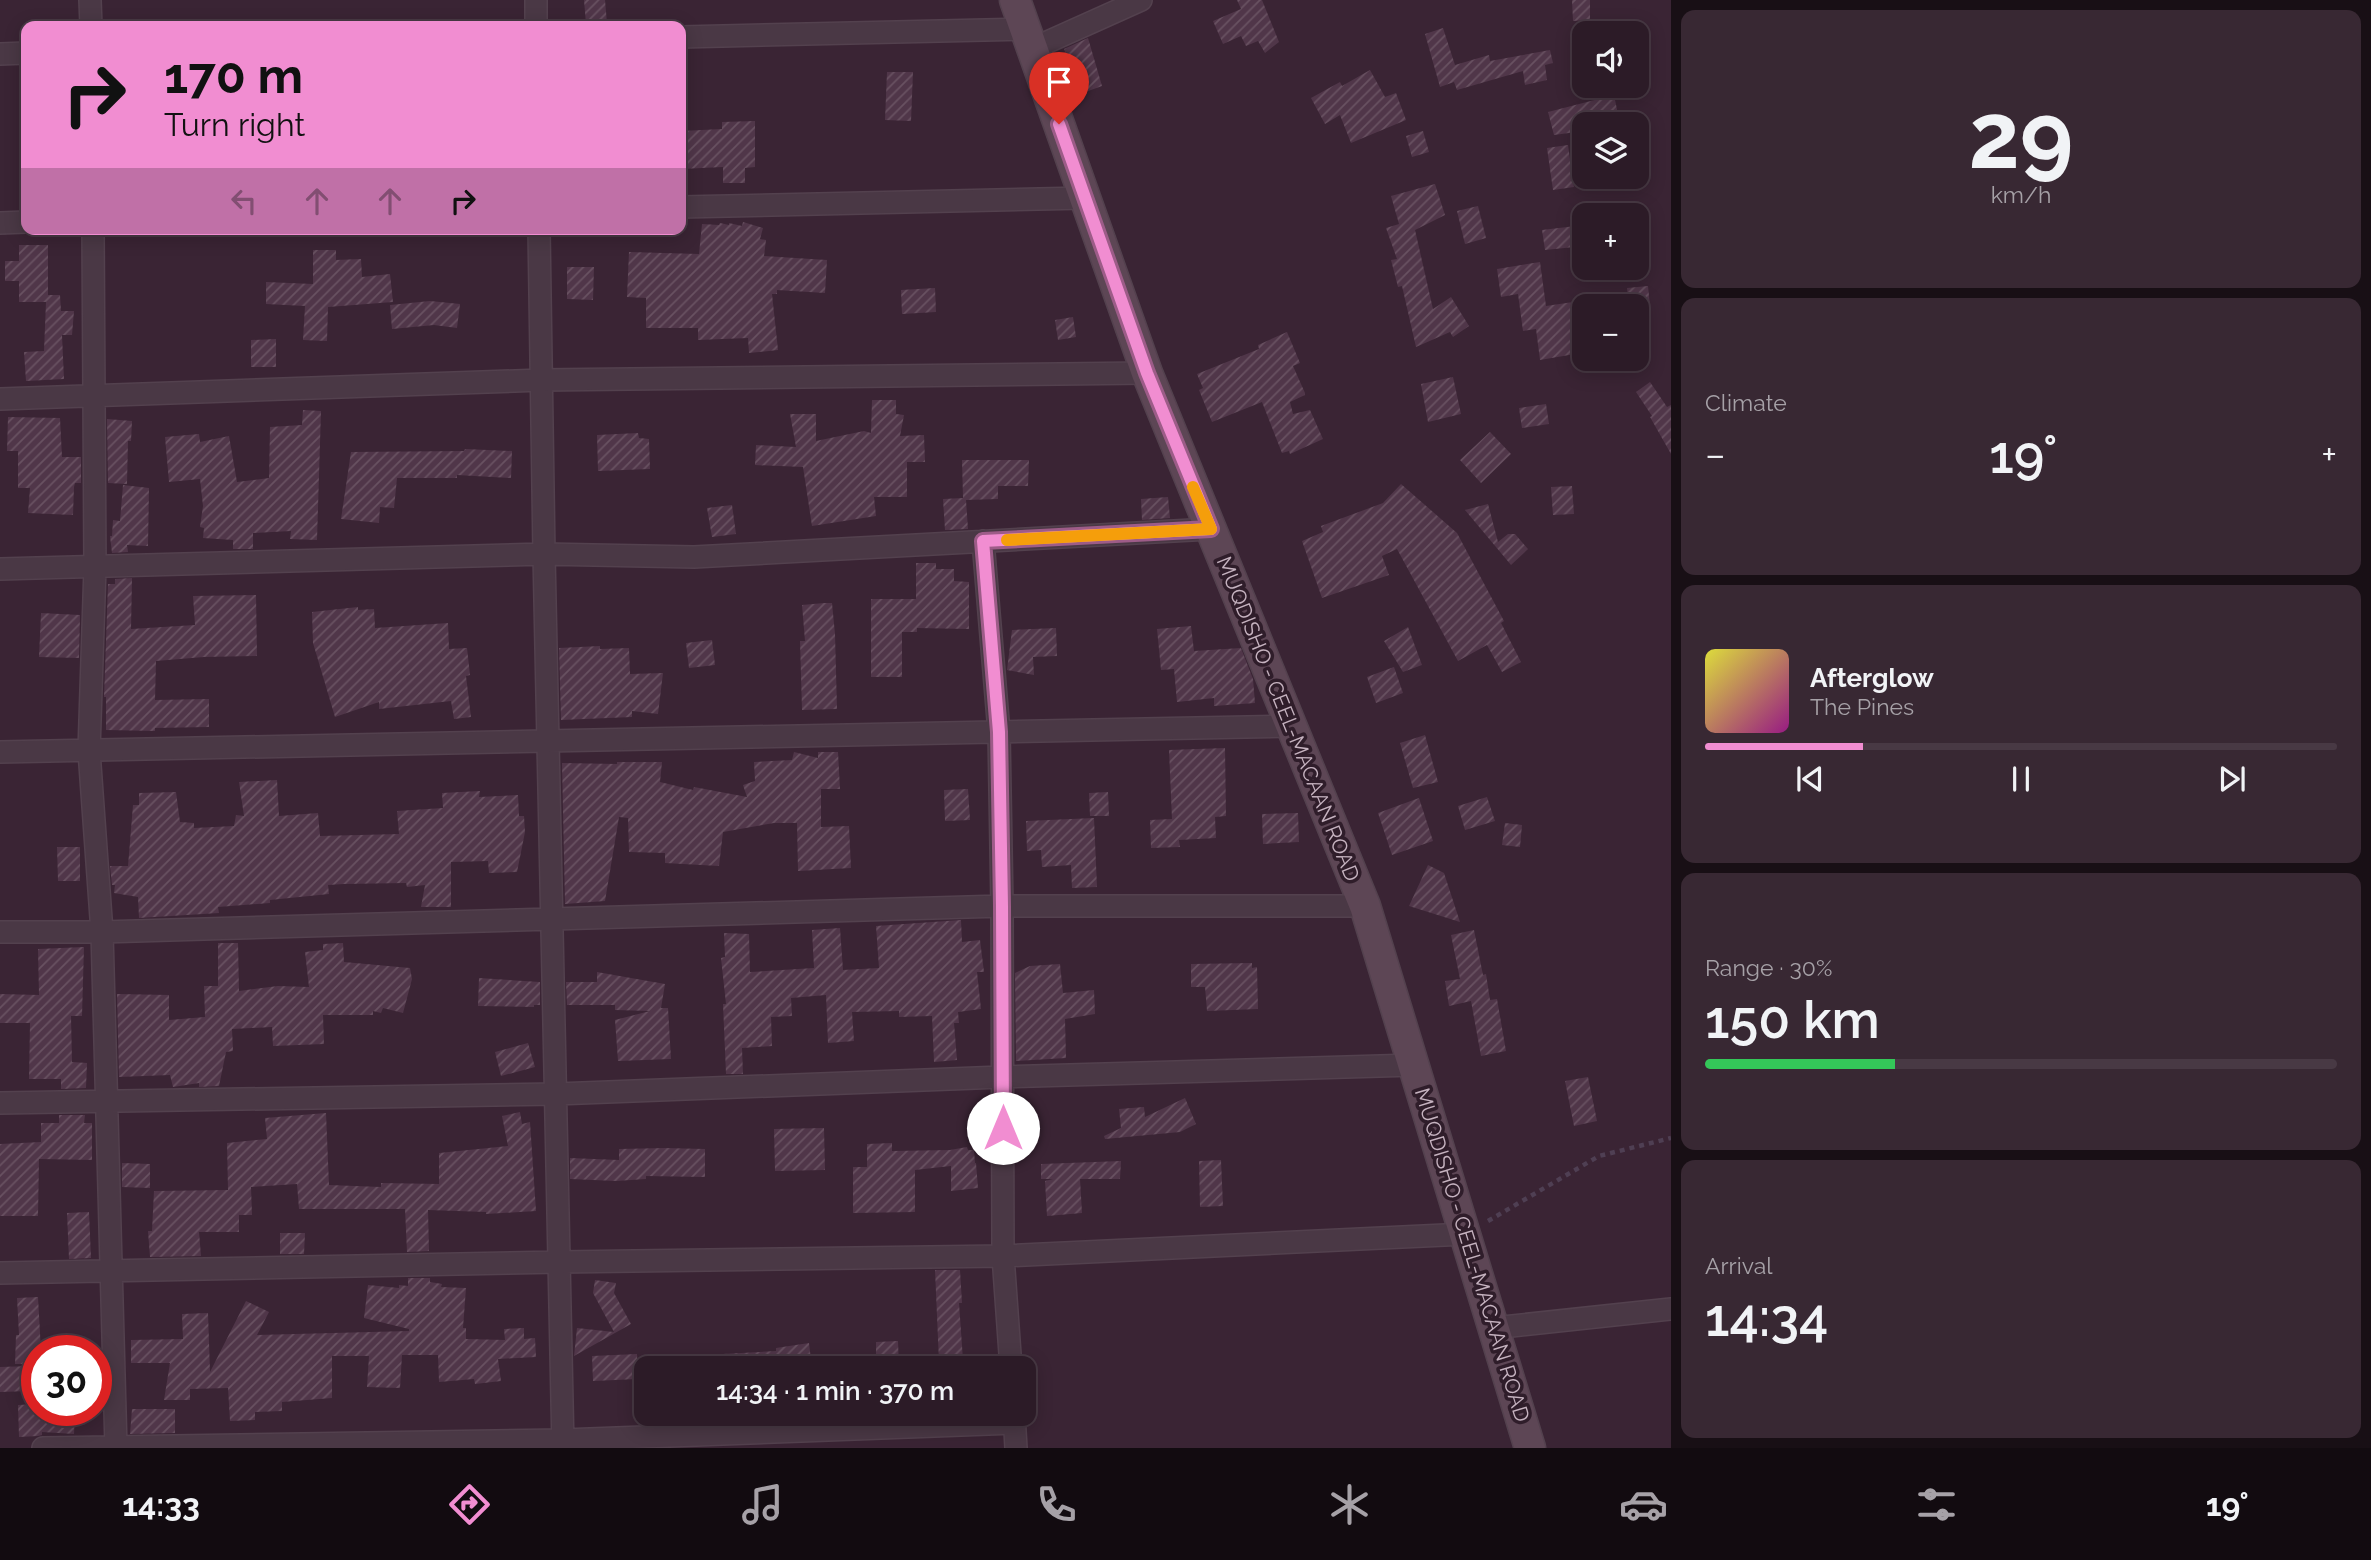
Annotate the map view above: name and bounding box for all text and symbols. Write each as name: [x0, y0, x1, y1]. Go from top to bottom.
map controls: [1572, 21, 1649, 371]
button: sound: [1572, 21, 1649, 98]
text: 170 m: [164, 47, 303, 104]
icon: right: [49, 49, 140, 140]
pin: [1029, 52, 1089, 124]
icon: arrive: [1040, 63, 1078, 101]
text: 29: [1969, 82, 2073, 189]
text: Turn right: [164, 106, 305, 143]
button: layers: [1572, 112, 1649, 189]
text: km/h: [1991, 181, 2051, 208]
icon: left: [225, 182, 263, 220]
icon: ahead: [298, 182, 336, 220]
icon: ahead: [371, 182, 409, 220]
icon: right: [444, 182, 482, 220]
button: +: [1572, 203, 1649, 280]
button: −: [1572, 294, 1649, 371]
text: Climate: [1705, 389, 1787, 416]
text: 19°: [1989, 424, 2057, 485]
text: −: [1705, 432, 1725, 477]
text: +: [2321, 432, 2337, 477]
street label: MUQDISHO - CEEL-MACAAN ROAD: [1212, 553, 1365, 885]
text: Afterglow: [1810, 663, 1934, 693]
text: The Pines: [1810, 693, 1914, 720]
icon: previous: [1791, 760, 1829, 798]
icon: pause: [2002, 760, 2040, 798]
icon: next: [2213, 760, 2251, 798]
text: Range · 30%: [1705, 954, 1832, 981]
text: 150 km: [1705, 989, 1880, 1050]
street label: MUQDISHO - CEEL-MACAAN ROAD: [1410, 1085, 1535, 1425]
position arrow: [966, 1091, 1040, 1165]
text: Arrival: [1705, 1252, 1772, 1279]
text: 14:34: [1705, 1287, 1828, 1348]
speed limit sign: 30: [21, 1335, 112, 1426]
text: 14:34 · 1 min · 370 m: [716, 1376, 954, 1406]
icon: directions: [445, 1480, 494, 1529]
icon: music: [738, 1480, 787, 1529]
icon: phone: [1032, 1480, 1081, 1529]
icon: climate: [1325, 1480, 1374, 1529]
icon: car: [1619, 1480, 1668, 1529]
icon: filters: [1912, 1480, 1961, 1529]
text: 14:33: [122, 1486, 200, 1523]
text: 19°: [2206, 1486, 2249, 1523]

